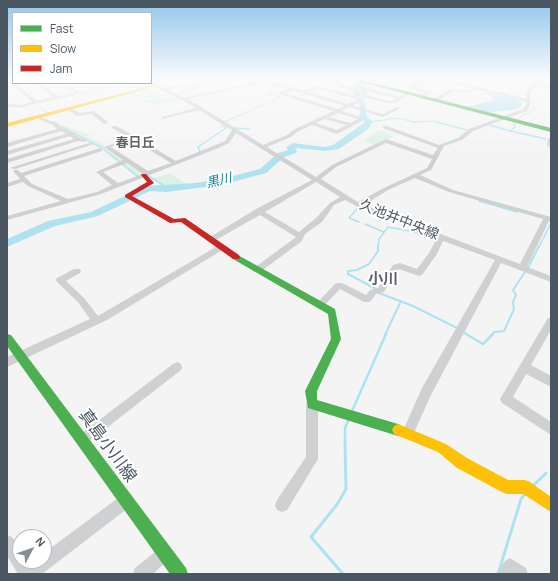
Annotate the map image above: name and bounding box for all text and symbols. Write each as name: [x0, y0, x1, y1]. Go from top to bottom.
legend: [12, 12, 152, 84]
text: Fast: [50, 20, 74, 37]
text: Slow: [50, 40, 76, 57]
text: Jam: [50, 60, 72, 77]
district label: 春日丘: [116, 135, 154, 151]
water label: 黒川: [205, 170, 233, 192]
street label: 久池井中央線: [357, 196, 441, 244]
district label: 小川: [368, 271, 398, 289]
street label: 真島小川線: [74, 406, 140, 486]
north arrow: [12, 529, 52, 569]
text: N: [32, 534, 49, 549]

